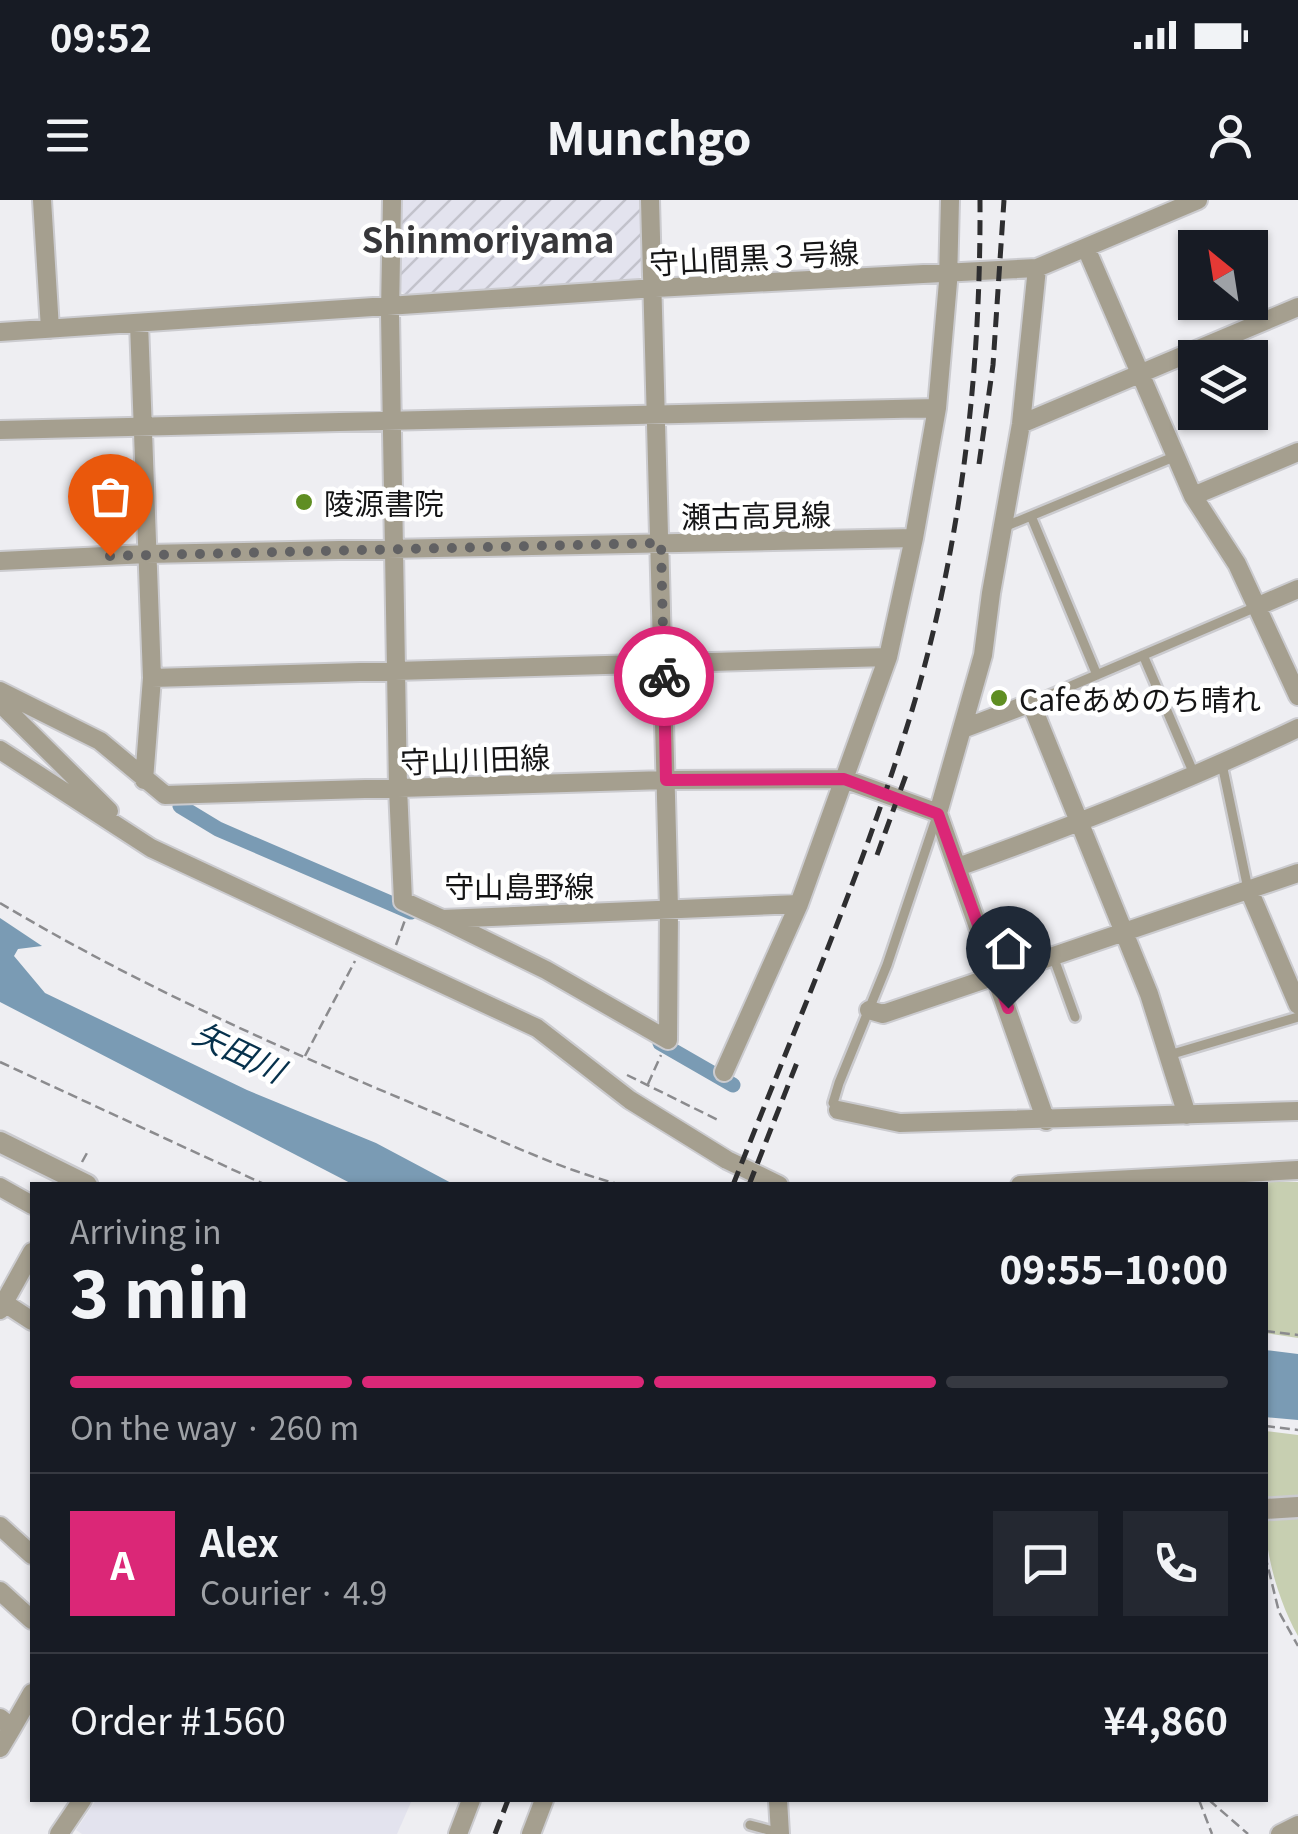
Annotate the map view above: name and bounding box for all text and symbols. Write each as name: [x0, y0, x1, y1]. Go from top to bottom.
text: 09:52: [50, 8, 152, 63]
text: Munchgo: [547, 103, 751, 168]
icon: menu: [40, 108, 95, 163]
icon: person: [1203, 108, 1258, 163]
district label: Shinmoriyama: [361, 212, 615, 263]
street label: 守山間黒３号線: [648, 229, 860, 283]
north arrow: [1178, 230, 1268, 320]
map controls: [1178, 230, 1268, 430]
button: layers: [1178, 340, 1268, 430]
pin: [68, 454, 153, 557]
icon: bag: [83, 469, 138, 524]
place label: 陵源書院: [324, 480, 444, 524]
marker: 陵源書院: [293, 491, 315, 513]
street label: 瀬古高見線: [681, 491, 831, 537]
courier: [614, 626, 714, 726]
icon: bike: [637, 649, 692, 704]
place label: Cafeあめのち晴れ: [1019, 676, 1261, 720]
marker: Cafeあめのち晴れ: [988, 687, 1010, 709]
street label: 守山川田線: [399, 733, 551, 783]
street label: 守山島野線: [444, 863, 594, 907]
pin: [966, 906, 1051, 1009]
icon: home: [981, 921, 1036, 976]
water label: 矢田川: [187, 1008, 296, 1093]
text: Arriving in: [70, 1207, 222, 1253]
text: 09:55–10:00: [999, 1240, 1228, 1295]
text: 3 min: [70, 1243, 250, 1337]
text: On the way · 260 m: [70, 1403, 359, 1449]
button: chat: [993, 1511, 1098, 1616]
button: phone: [1123, 1511, 1228, 1616]
text: Alex: [200, 1513, 279, 1568]
text: A: [110, 1536, 135, 1591]
text: Courier · 4.9: [200, 1568, 387, 1614]
text: Order #1560: [70, 1691, 286, 1746]
text: ¥4,860: [1104, 1691, 1228, 1746]

